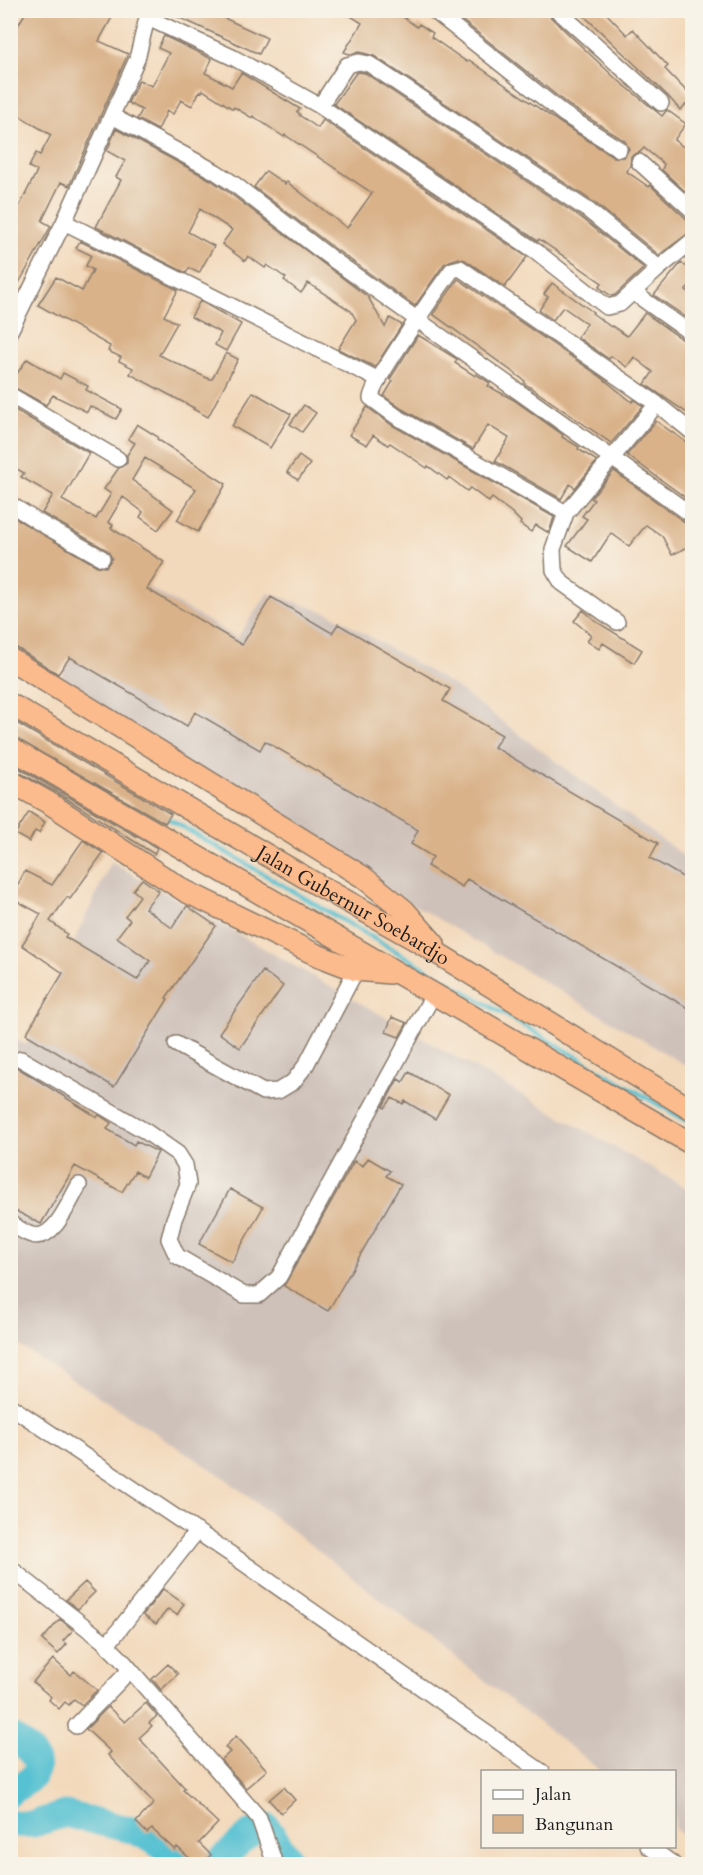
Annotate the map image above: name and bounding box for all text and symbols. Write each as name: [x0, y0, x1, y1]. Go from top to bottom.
street label: Jalan Gubernur Soebardjo: [249, 838, 455, 972]
legend: [481, 1770, 676, 1848]
text: Jalan: [532, 1782, 572, 1807]
text: Bangunan: [535, 1812, 614, 1837]

